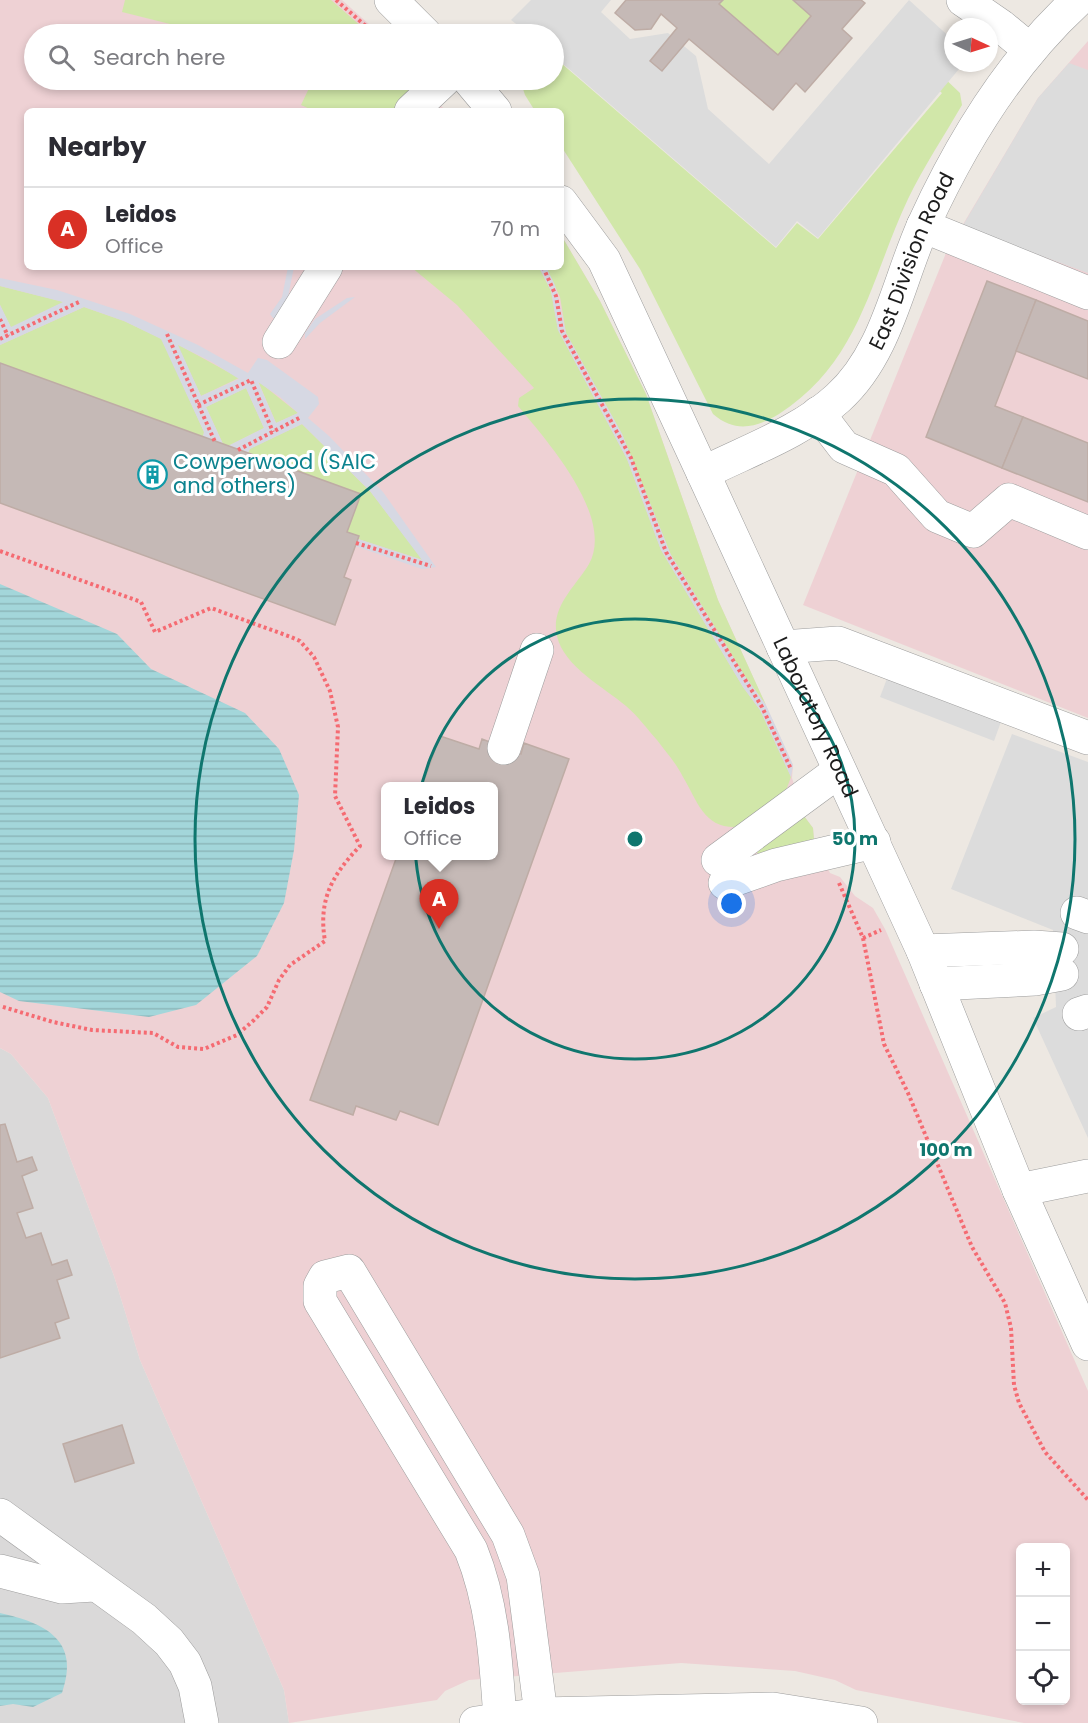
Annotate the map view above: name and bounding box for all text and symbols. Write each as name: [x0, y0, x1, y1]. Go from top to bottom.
north arrow: [944, 18, 998, 72]
search box: [24, 24, 564, 90]
icon: search: [45, 41, 78, 74]
text: Search here: [93, 42, 226, 73]
text: Nearby: [48, 129, 146, 165]
street label: East Division Road: [862, 167, 961, 355]
text: Leidos: [105, 199, 177, 230]
text: A: [60, 215, 75, 243]
text: 70 m: [491, 215, 540, 243]
text: Office: [105, 232, 163, 260]
place label: Cowperwood (SAIC and others): [173, 447, 376, 500]
building icon: Cowperwood (SAIC and others): [136, 458, 168, 490]
street label: Laboratory Road: [766, 632, 865, 802]
popup: [381, 782, 498, 860]
text: Leidos: [404, 791, 475, 822]
text: Office: [404, 824, 462, 852]
text: 50 m: [832, 826, 878, 851]
centre of rings: [625, 829, 645, 849]
pin: A: [420, 880, 458, 929]
your location: [717, 889, 746, 918]
text: 100 m: [919, 1137, 973, 1162]
map controls: [1016, 1543, 1070, 1705]
button: +: [1016, 1543, 1070, 1597]
button: −: [1016, 1597, 1070, 1651]
button: locate: [1016, 1651, 1070, 1705]

